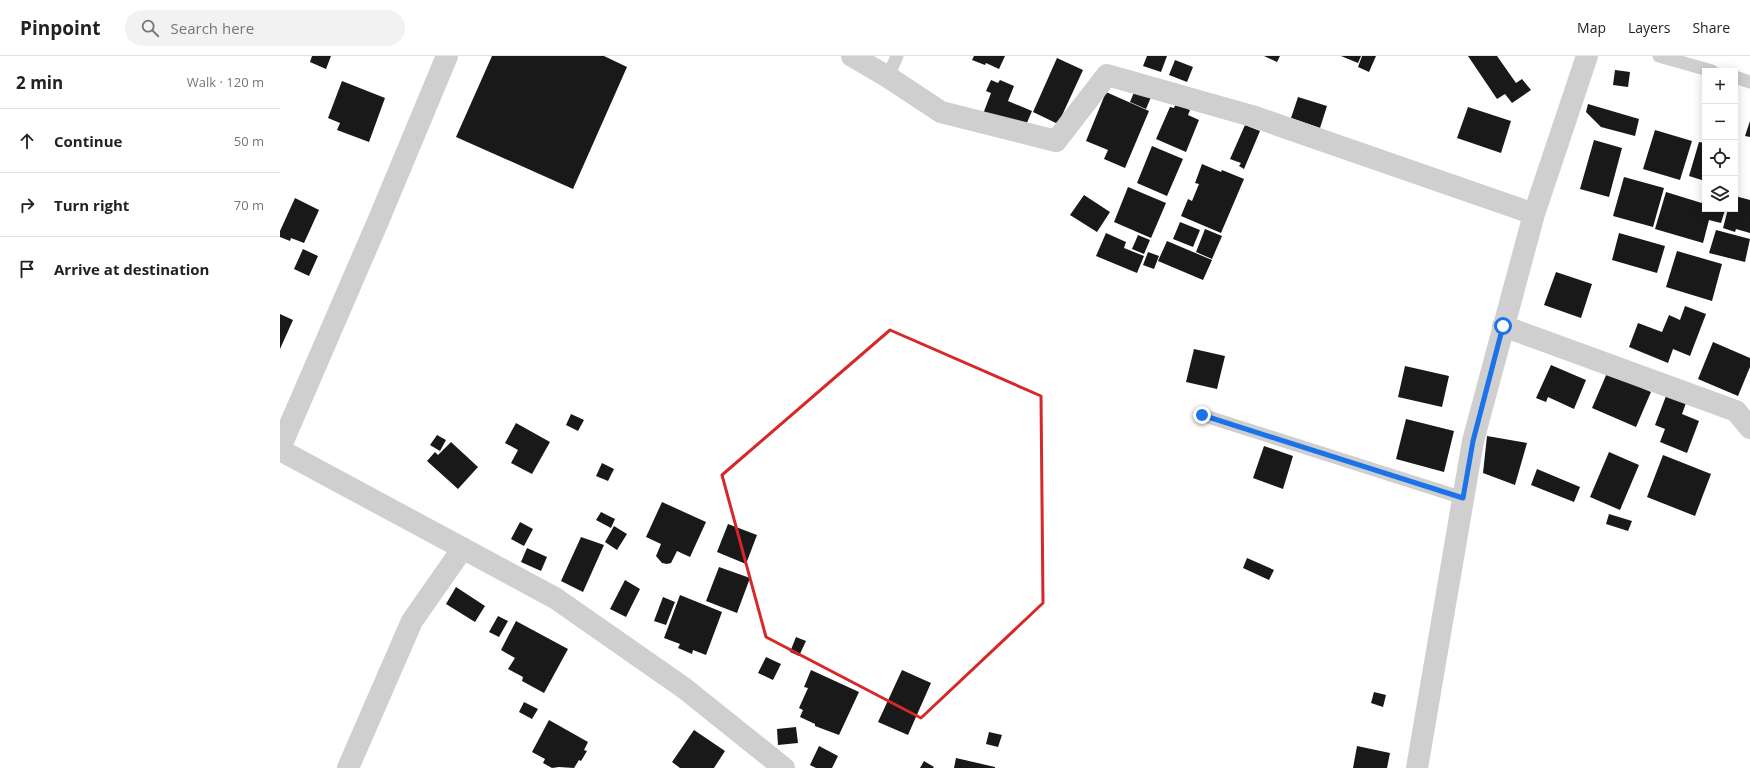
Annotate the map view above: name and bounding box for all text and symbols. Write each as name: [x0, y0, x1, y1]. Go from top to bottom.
search box: [125, 10, 405, 46]
text: Pinpoint: [20, 15, 101, 41]
icon: search: [139, 17, 161, 39]
text: Search here: [171, 18, 254, 38]
text: Map: [1577, 18, 1606, 37]
text: Layers: [1628, 18, 1670, 37]
text: Share: [1692, 18, 1730, 37]
map controls: [1702, 68, 1738, 212]
button: +: [1702, 68, 1738, 104]
text: 2 min: [16, 71, 63, 94]
text: Walk · 120 m: [187, 73, 264, 91]
button: −: [1702, 104, 1738, 140]
icon: ahead: [16, 130, 38, 152]
text: Continue: [54, 131, 122, 151]
text: 50 m: [234, 132, 264, 150]
button: locate: [1702, 140, 1738, 176]
button: layers: [1702, 176, 1738, 212]
icon: right: [16, 194, 38, 216]
text: Turn right: [54, 195, 129, 215]
text: 70 m: [234, 196, 264, 214]
icon: arrive: [16, 258, 38, 280]
text: Arrive at destination: [54, 259, 209, 279]
route start: [1494, 317, 1512, 335]
route end: [1193, 406, 1211, 424]

